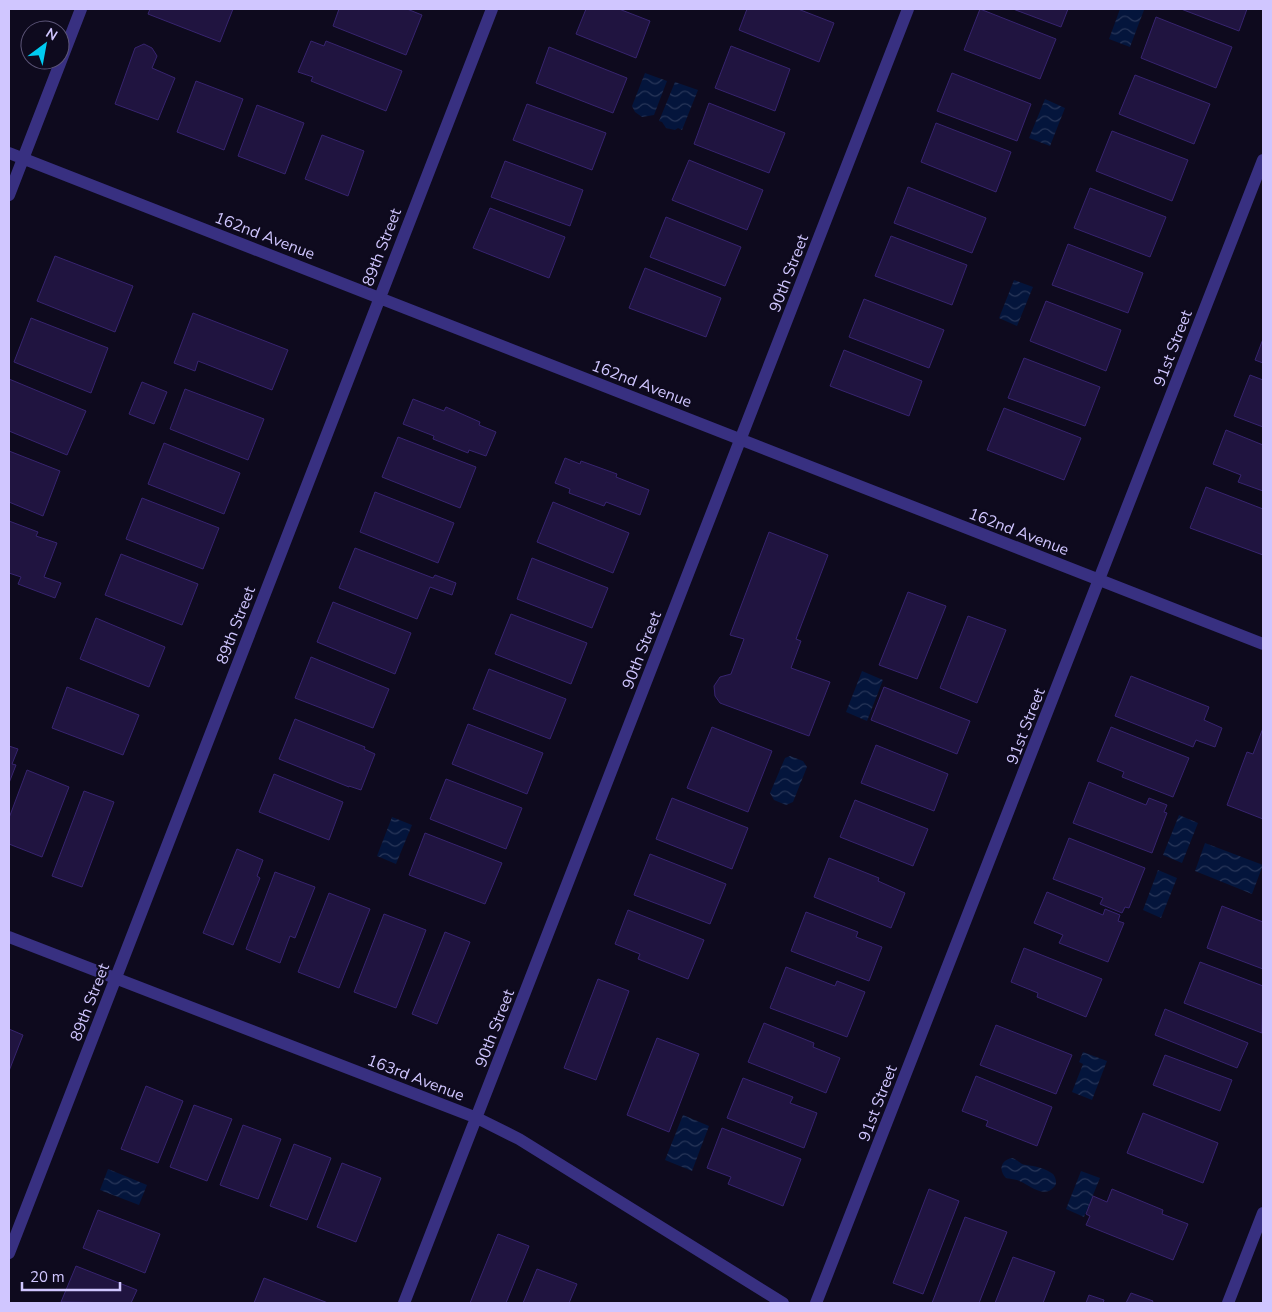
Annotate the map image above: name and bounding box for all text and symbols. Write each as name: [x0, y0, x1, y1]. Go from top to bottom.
north arrow: [20, 20, 70, 70]
text: N: [42, 24, 61, 45]
street label: 89th Street: [357, 205, 407, 289]
street label: 162nd Avenue: [211, 207, 318, 265]
street label: 90th Street: [764, 231, 814, 315]
street label: 91st Street: [1148, 307, 1198, 390]
street label: 162nd Avenue: [588, 355, 695, 413]
street label: 162nd Avenue: [965, 503, 1072, 561]
street label: 89th Street: [211, 583, 261, 667]
street label: 90th Street: [617, 608, 667, 692]
street label: 91st Street: [1001, 685, 1051, 768]
street label: 89th Street: [65, 960, 115, 1044]
street label: 90th Street: [470, 986, 520, 1070]
street label: 163rd Avenue: [364, 1049, 467, 1107]
street label: 91st Street: [853, 1062, 903, 1145]
scale bar: [22, 1260, 120, 1292]
text: 20 m: [30, 1267, 65, 1287]

